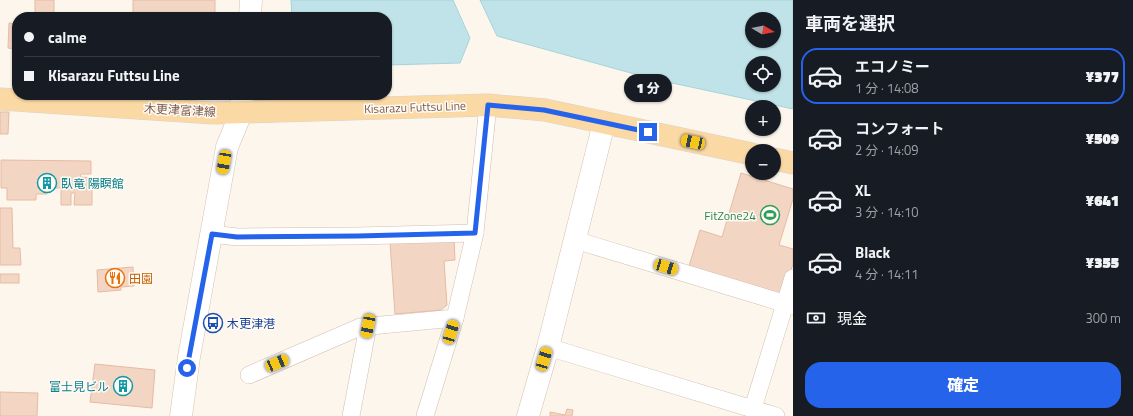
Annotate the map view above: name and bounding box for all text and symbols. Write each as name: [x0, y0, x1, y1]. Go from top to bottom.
text: 車両を選択: [805, 10, 895, 37]
north arrow: [745, 12, 781, 48]
map controls: [745, 12, 781, 180]
text: calme: [48, 26, 87, 49]
text: エコノミー: [855, 55, 930, 78]
button: locate: [745, 56, 781, 92]
icon: car: [807, 58, 843, 94]
text: Kisarazu Futtsu Line: [48, 64, 180, 87]
text: ¥377: [1086, 65, 1119, 88]
callout: 1 分: [624, 74, 672, 102]
text: 1 分: [637, 78, 659, 98]
text: 1 分 · 14:08: [855, 78, 919, 98]
street label: Kisarazu Futtsu Line: [364, 96, 466, 118]
street label: 木更津富津線: [144, 99, 216, 121]
button: +: [745, 100, 781, 136]
text: コンフォート: [855, 117, 945, 140]
icon: car: [807, 120, 843, 156]
route end: [639, 123, 657, 141]
text: ¥509: [1086, 127, 1119, 150]
car: [680, 134, 706, 150]
text: 2 分 · 14:09: [855, 140, 919, 160]
button: −: [745, 144, 781, 180]
car: [216, 149, 232, 175]
building icon: 臥竜 陽瞑館: [36, 172, 58, 194]
place label: 臥竜 陽瞑館: [61, 174, 124, 193]
text: XL: [855, 179, 871, 202]
icon: car: [807, 182, 843, 218]
text: ¥641: [1086, 189, 1119, 212]
text: 3 分 · 14:10: [855, 202, 919, 222]
sports icon: FitZone24: [759, 204, 781, 226]
place label: FitZone24: [704, 206, 756, 225]
text: Black: [855, 241, 890, 264]
icon: car: [807, 244, 843, 280]
text: ¥355: [1086, 251, 1119, 274]
car: [653, 258, 679, 276]
text: 4 分 · 14:11: [855, 264, 919, 284]
restaurant icon: 田園: [104, 267, 126, 289]
place label: 田園: [129, 269, 153, 288]
icon: cash: [805, 307, 827, 329]
text: 現金: [837, 307, 867, 330]
text: 300 m: [1085, 308, 1121, 328]
bus stop icon: 木更津港: [202, 312, 224, 334]
car: [360, 313, 376, 339]
place label: 木更津港: [227, 314, 275, 333]
car: [442, 319, 460, 345]
car: [535, 346, 553, 372]
car: [264, 353, 290, 373]
route start: [178, 359, 196, 377]
button: 確定: [805, 362, 1121, 408]
building icon: 富士見ビル: [112, 375, 134, 397]
place label: 富士見ビル: [49, 377, 109, 396]

